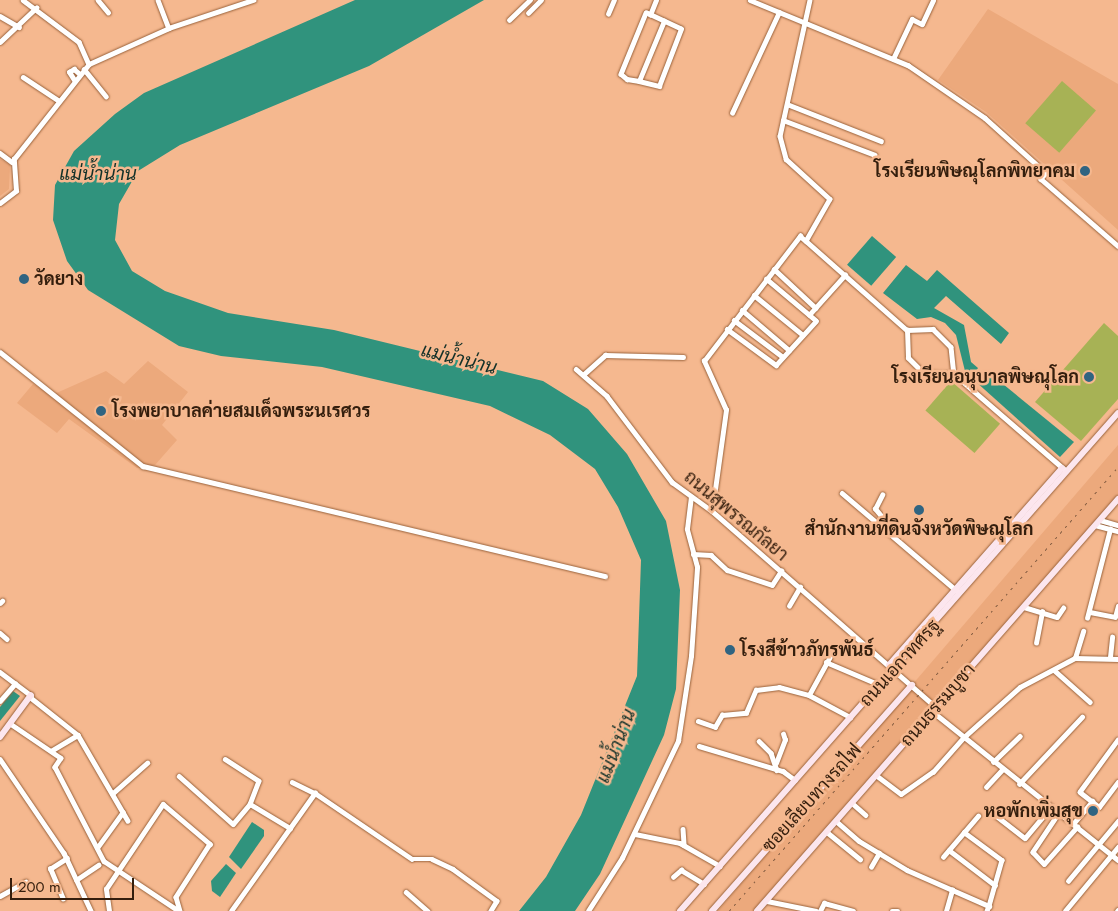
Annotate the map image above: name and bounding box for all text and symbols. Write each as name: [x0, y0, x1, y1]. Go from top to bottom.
place label: โรงเรียนพิษณุโลกพิทยาคม: [874, 160, 1075, 182]
water label: แม่น้ำน่าน: [59, 163, 137, 185]
marker: โรงเรียนพิษณุโลกพิทยาคม: [1079, 165, 1091, 177]
place label: วัดยาง: [34, 268, 83, 290]
marker: วัดยาง: [18, 273, 30, 285]
water label: แม่น้ำน่าน: [419, 339, 499, 379]
place label: โรงเรียนอนุบาลพิษณุโลก: [892, 366, 1079, 388]
marker: โรงเรียนอนุบาลพิษณุโลก: [1083, 371, 1095, 383]
place label: โรงพยาบาลค่ายสมเด็จพระนเรศวร: [112, 400, 371, 422]
marker: โรงพยาบาลค่ายสมเด็จพระนเรศวร: [94, 404, 108, 418]
street label: ถนนสุพรรณกัลยา: [680, 466, 792, 566]
marker: สำนักงานที่ดินจังหวัดพิษณุโลก: [913, 504, 925, 516]
place label: สำนักงานที่ดินจังหวัดพิษณุโลก: [804, 518, 1034, 540]
street label: ถนนเอกาทศรฐ: [855, 615, 945, 711]
place label: โรงสีข้าวภัทรพันธ์: [740, 639, 874, 661]
marker: โรงสีข้าวภัทรพันธ์: [724, 644, 736, 656]
street label: ถนนธรรมบูชา: [896, 659, 980, 751]
water label: แม่น้ำน่าน: [591, 706, 641, 786]
street label: ซอยเลียบทางรถไฟ: [758, 740, 866, 856]
place label: หอพักเพิ่มสุข: [984, 800, 1083, 822]
marker: หอพักเพิ่มสุข: [1087, 805, 1099, 817]
scale bar: [12, 868, 136, 900]
text: 200 m: [18, 876, 61, 898]

